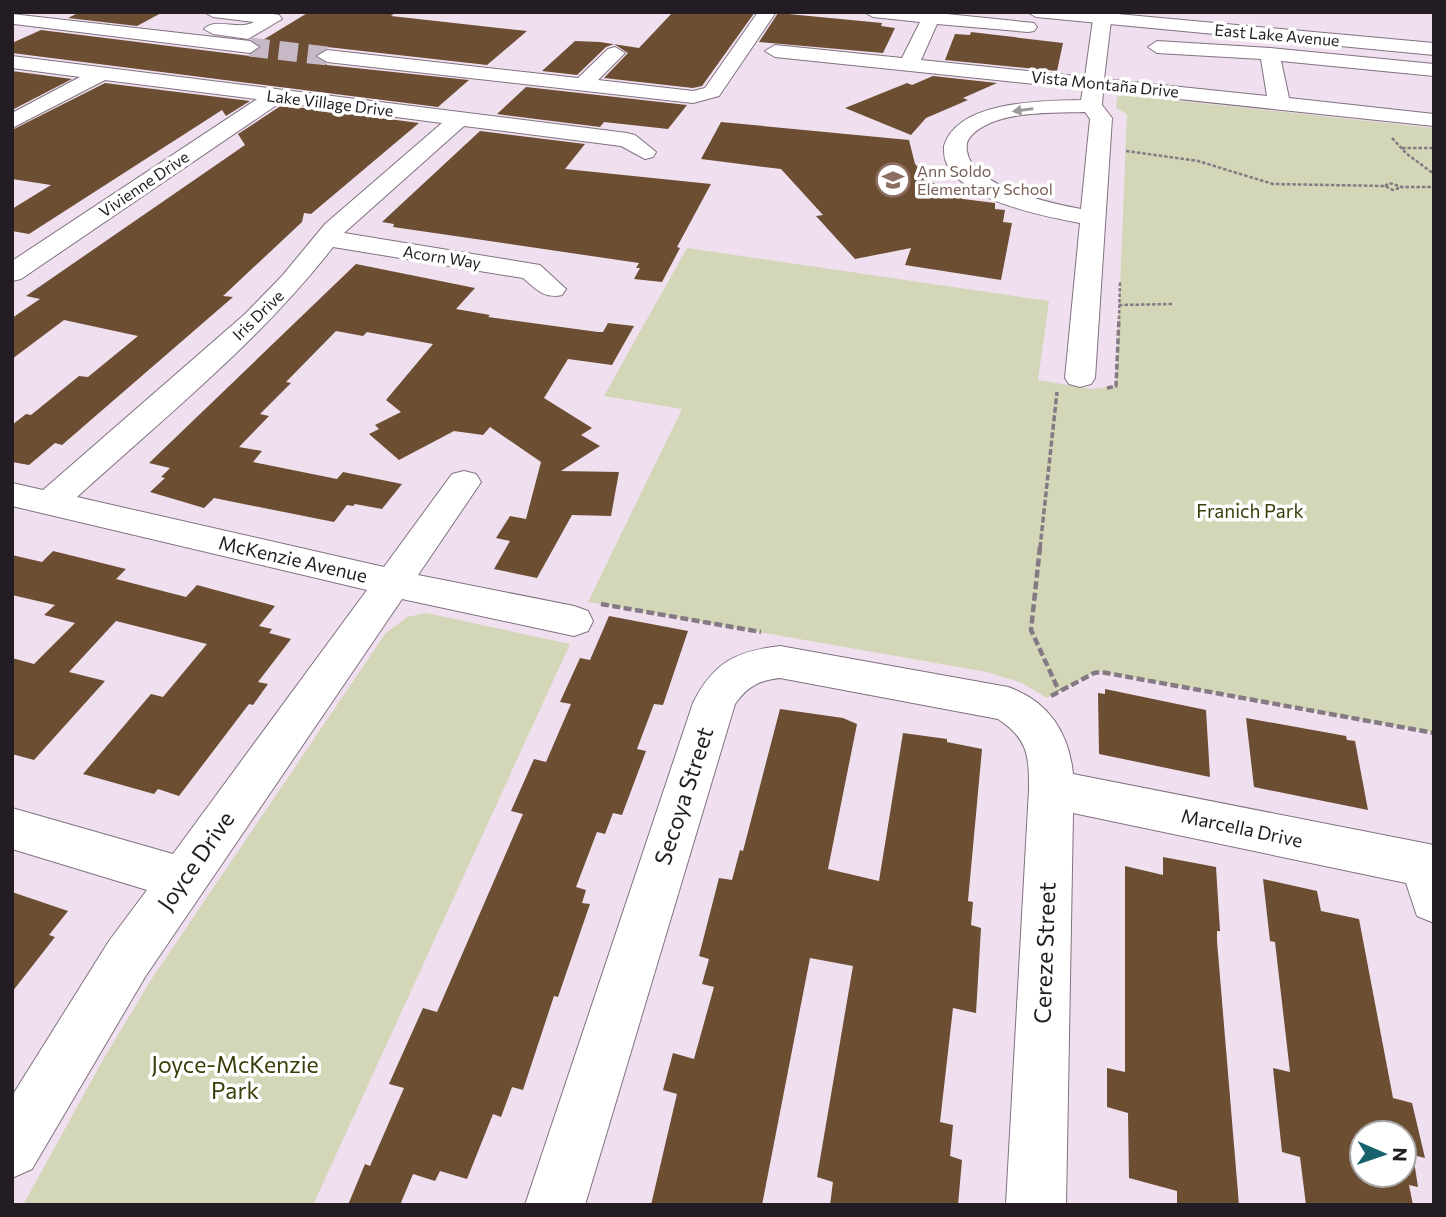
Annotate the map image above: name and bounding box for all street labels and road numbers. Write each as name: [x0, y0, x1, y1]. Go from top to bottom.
street label: East Lake Avenue: [1214, 20, 1340, 49]
street label: Vista Montaña Drive: [1030, 66, 1180, 101]
street label: Lake Village Drive: [266, 85, 395, 120]
street label: Vivienne Drive: [95, 147, 192, 221]
street label: Acorn Way: [402, 241, 482, 272]
street label: Iris Drive: [228, 286, 287, 344]
street label: McKenzie Avenue: [217, 530, 370, 587]
street label: Secoya Street: [648, 723, 719, 868]
street label: Marcella Drive: [1179, 803, 1305, 852]
street label: Joyce Drive: [151, 805, 240, 916]
street label: Cereze Street: [1028, 882, 1060, 1024]

